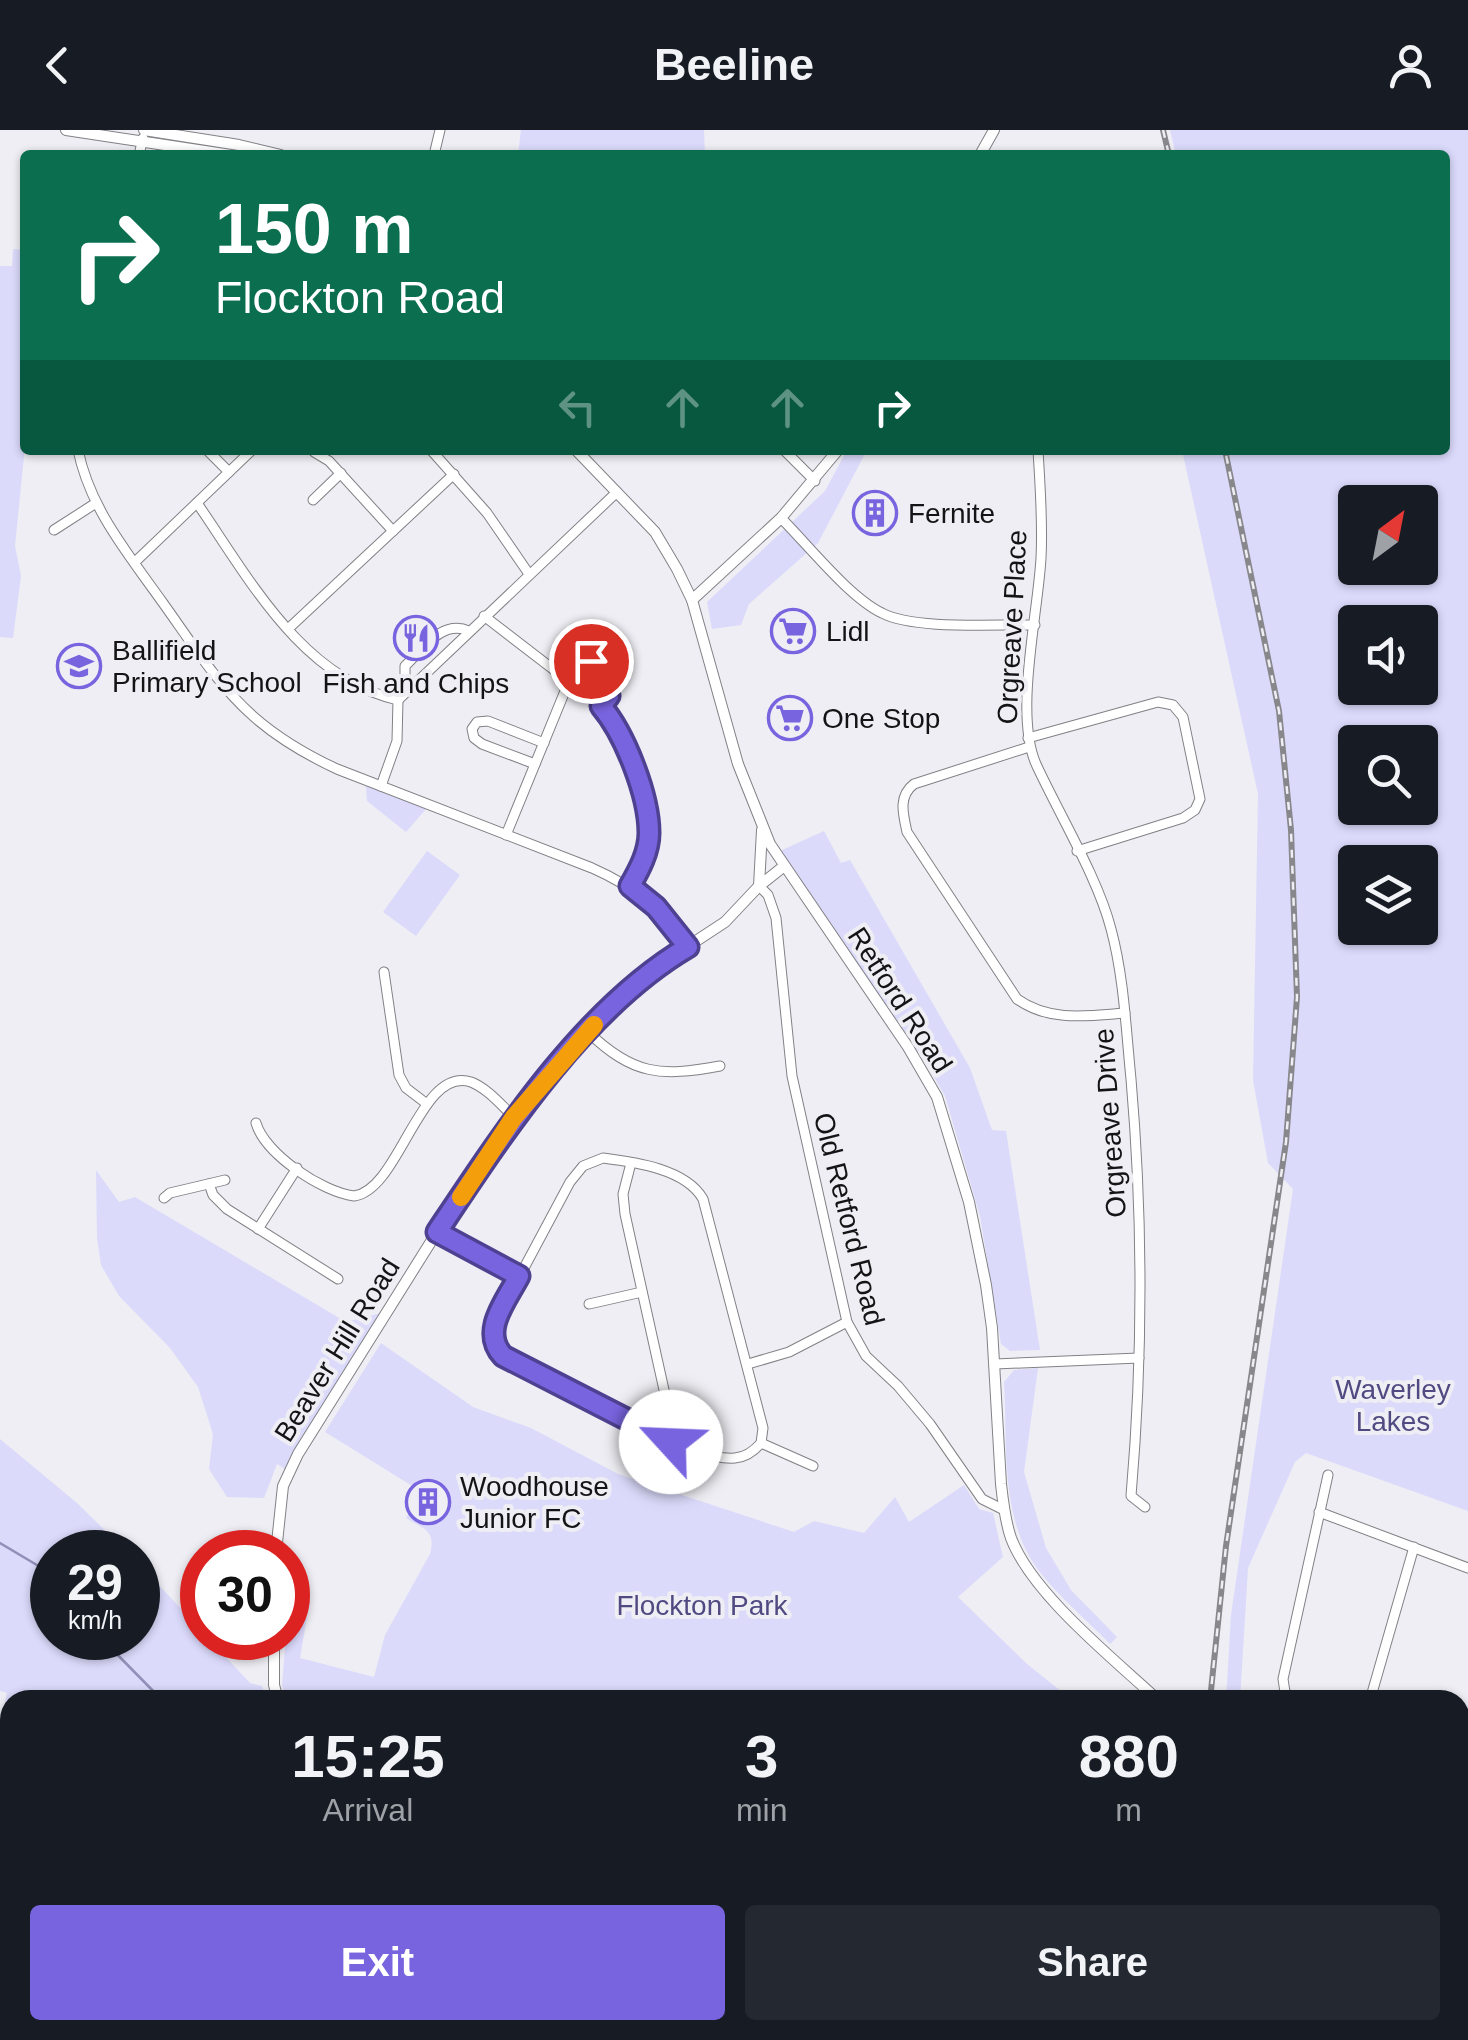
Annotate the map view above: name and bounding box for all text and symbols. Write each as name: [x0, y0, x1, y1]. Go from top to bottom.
icon: back: [30, 38, 85, 93]
icon: person: [1383, 38, 1438, 93]
text: Beeline: [654, 39, 814, 90]
icon: right: [50, 190, 180, 320]
text: 150 m: [215, 190, 413, 268]
text: Flockton Road: [215, 272, 505, 323]
icon: left: [550, 380, 605, 435]
icon: ahead: [655, 380, 710, 435]
icon: ahead: [760, 380, 815, 435]
icon: right: [865, 380, 920, 435]
north arrow: [1338, 485, 1438, 585]
map controls: [1338, 485, 1438, 945]
building icon: Fernite: [852, 490, 898, 536]
place label: Fernite: [908, 498, 995, 529]
street label: Orgreave Place: [991, 529, 1033, 725]
button: sound: [1338, 605, 1438, 705]
supermarket icon: Lidl: [770, 608, 816, 654]
restaurant icon: Fish and Chips: [393, 615, 439, 661]
place label: Lidl: [826, 616, 870, 647]
pin: [549, 619, 634, 704]
icon: arrive: [564, 634, 619, 689]
place label: Ballifield Primary School: [112, 635, 302, 698]
school or university icon: Ballifield Primary School: [56, 643, 102, 689]
place label: Fish and Chips: [323, 668, 509, 699]
supermarket icon: One Stop: [767, 695, 813, 741]
place label: One Stop: [822, 703, 940, 734]
button: search: [1338, 725, 1438, 825]
button: layers: [1338, 845, 1438, 945]
street label: Retford Road: [842, 922, 958, 1078]
street label: Orgreave Drive: [1088, 1027, 1132, 1219]
street label: Old Retford Road: [808, 1110, 890, 1328]
street label: Beaver Hill Road: [268, 1253, 406, 1447]
park label: Waverley Lakes: [1335, 1374, 1451, 1437]
position arrow: [619, 1390, 723, 1494]
place label: Woodhouse Junior FC: [460, 1471, 609, 1534]
building icon: Woodhouse Junior FC: [405, 1479, 451, 1525]
speed limit sign: 30: [180, 1530, 310, 1660]
text: 29: [67, 1555, 123, 1611]
park label: Flockton Park: [616, 1590, 789, 1621]
text: km/h: [68, 1606, 122, 1634]
text: 15:25: [291, 1723, 445, 1790]
text: 3: [745, 1723, 778, 1790]
text: 880: [1079, 1723, 1179, 1790]
text: Arrival: [323, 1792, 413, 1828]
text: min: [736, 1792, 787, 1828]
text: m: [1115, 1792, 1142, 1828]
button: Exit: [30, 1905, 725, 2020]
button: Share: [745, 1905, 1440, 2020]

